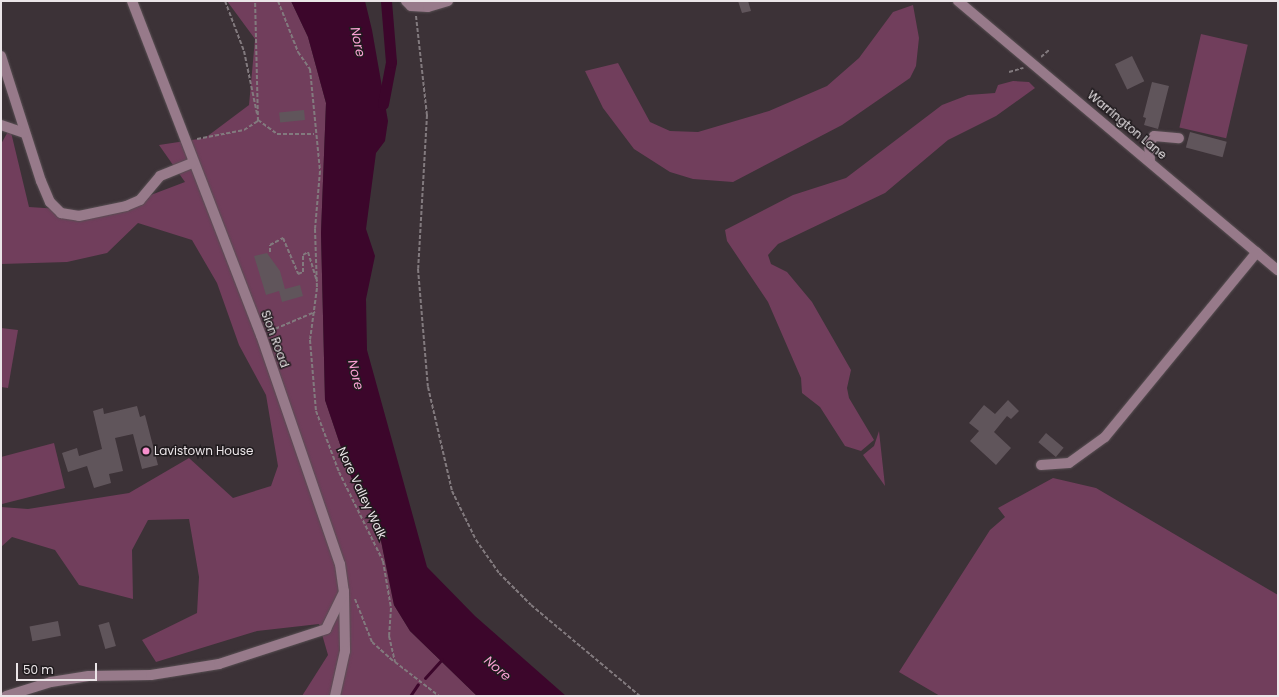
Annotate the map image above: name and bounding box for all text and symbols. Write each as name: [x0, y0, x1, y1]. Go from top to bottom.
water label: Nore: [346, 26, 368, 58]
street label: Warrington Lane: [1085, 88, 1169, 162]
street label: Sion Road: [258, 308, 292, 370]
water label: Nore: [344, 358, 366, 392]
place label: Lavistown House: [154, 444, 253, 458]
street label: Nore Valley Walk: [334, 445, 390, 541]
marker: Lavistown House: [141, 446, 151, 456]
water label: Nore: [480, 653, 514, 685]
scale bar: [18, 655, 99, 681]
text: 50 m: [23, 661, 54, 678]

